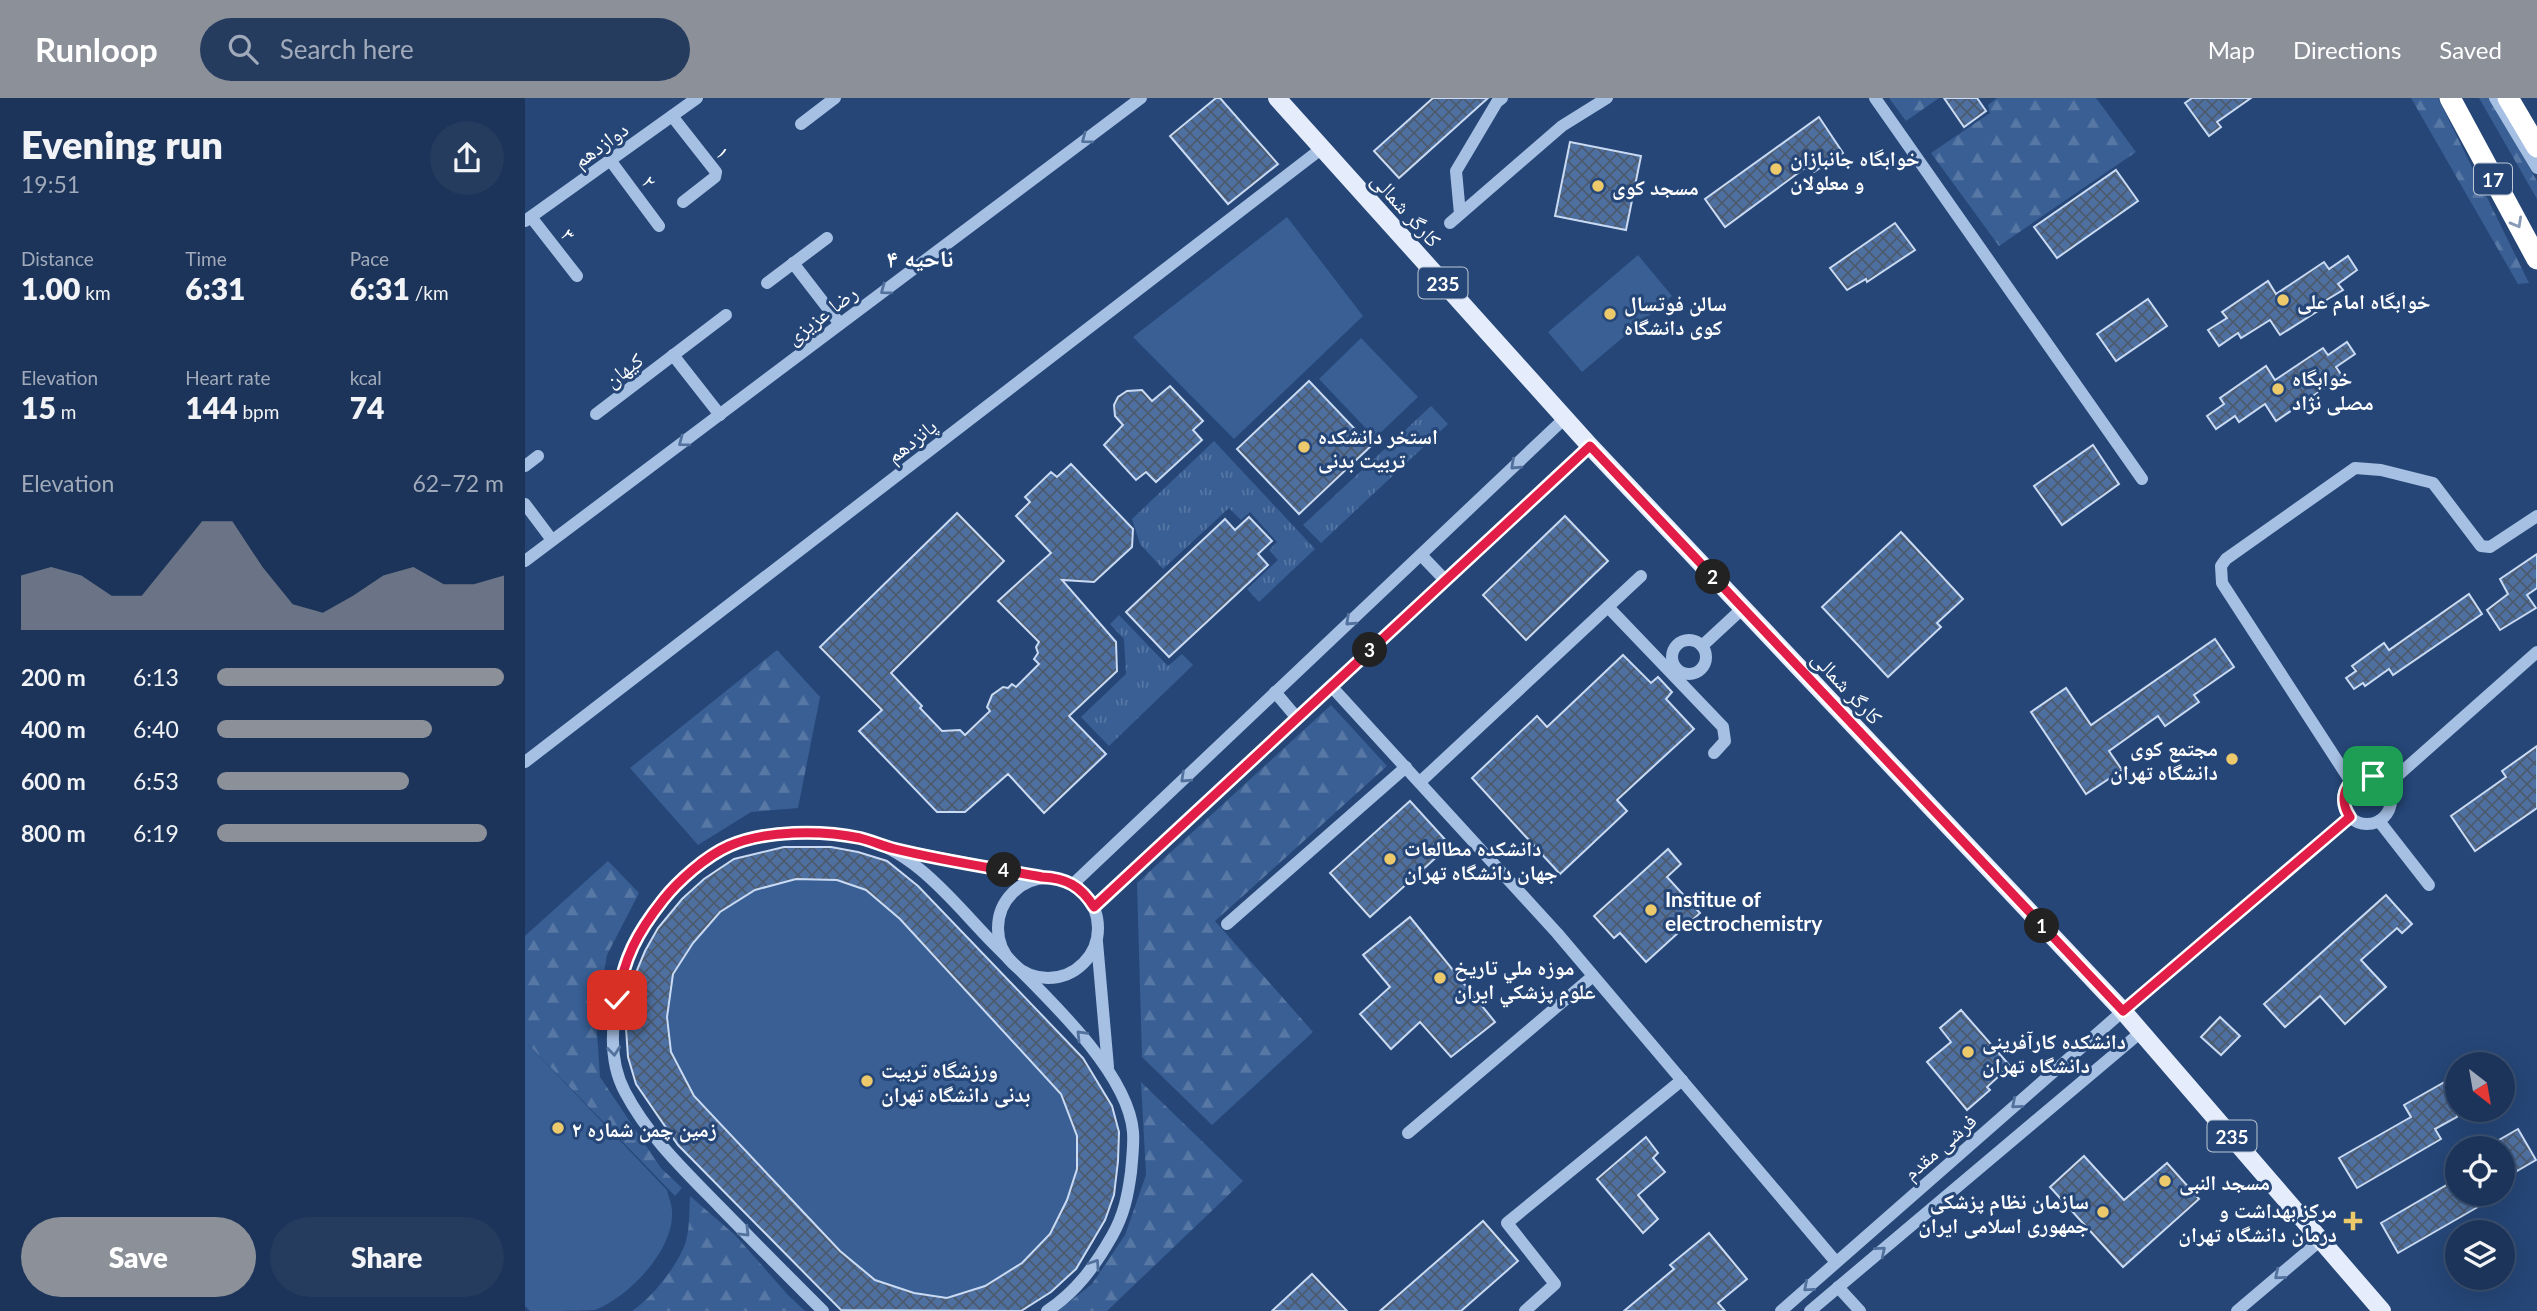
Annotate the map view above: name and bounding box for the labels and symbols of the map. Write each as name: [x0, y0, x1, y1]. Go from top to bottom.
street label: دوازدهم: [568, 116, 634, 175]
one-way arrow: [1081, 131, 1094, 143]
street label: ۱: [711, 141, 737, 163]
place label: خوابگاه جانبازان و معلولان: [1790, 145, 1920, 195]
marker: خوابگاه جانبازان و معلولان: [1768, 161, 1784, 177]
road number: 17: [2474, 164, 2512, 194]
street label: کارگر شمالی: [1366, 167, 1447, 253]
street label: ۲: [637, 170, 663, 192]
place label: مسجد کوی: [1612, 174, 1699, 200]
marker: مسجد کوی: [1590, 178, 1606, 194]
one-way arrow: [2509, 216, 2522, 228]
street label: ۳: [556, 223, 582, 245]
district label: ناحیه ۴: [887, 243, 953, 272]
road number: 235: [1419, 267, 1467, 298]
street label: رضا عزیزی: [780, 279, 862, 350]
one-way arrow: [880, 282, 892, 295]
place label: خوابگاه امام علی: [2297, 288, 2431, 316]
place label: سالن فوتسال کوی دانشگاه: [1624, 290, 1727, 340]
marker: خوابگاه امام علی: [2275, 292, 2291, 308]
marker: سالن فوتسال کوی دانشگاه: [1602, 306, 1618, 322]
street label: کیهان: [599, 346, 648, 392]
place label: خوابگاه مصلی نژاد: [2292, 365, 2374, 416]
marker: خوابگاه مصلی نژاد: [2270, 381, 2286, 397]
street label: پانزدهم: [881, 413, 943, 470]
place label: استخر دانشکده تربیت بدنی: [1318, 423, 1438, 474]
one-way arrow: [679, 434, 691, 446]
marker: استخر دانشکده تربیت بدنی: [1296, 439, 1312, 455]
one-way arrow: [1511, 457, 1524, 469]
pin: 2: [1695, 560, 1731, 594]
one-way arrow: [1345, 613, 1358, 626]
pin: 3: [1353, 632, 1387, 668]
street label: کارگر شمالی: [1806, 645, 1888, 731]
place label: مجتمع کوی دانشگاه تهران: [2110, 735, 2218, 785]
pin: [2343, 746, 2403, 806]
marker: مجتمع کوی دانشگاه تهران: [2224, 751, 2240, 767]
one-way arrow: [1180, 769, 1193, 782]
place label: دانشکده مطالعات جهان دانشگاه تهران: [1404, 835, 1558, 885]
marker: دانشکده مطالعات جهان دانشگاه تهران: [1382, 851, 1398, 867]
pin: 4: [987, 852, 1021, 888]
place label: Institue of electrochemistry: [1665, 886, 1823, 935]
marker: Institue of electrochemistry: [1643, 902, 1659, 918]
pin: 1: [2025, 908, 2059, 944]
place label: موزه ملي تاريخ علوم پزشكي ايران: [1454, 954, 1596, 1008]
pin: [587, 970, 647, 1030]
marker: موزه ملي تاريخ علوم پزشكي ايران: [1432, 970, 1448, 986]
place label: دانشکده کارآفرینی دانشگاه تهران: [1982, 1028, 2126, 1078]
one-way arrow: [1076, 1030, 1089, 1043]
marker: دانشکده کارآفرینی دانشگاه تهران: [1960, 1044, 1976, 1060]
one-way arrow: [607, 1045, 622, 1057]
north arrow: [2445, 1052, 2515, 1122]
place label: ورزشگاه تربیت بدنی دانشگاه تهران: [881, 1057, 1030, 1108]
marker: ورزشگاه تربیت بدنی دانشگاه تهران: [859, 1073, 875, 1089]
one-way arrow: [2011, 1096, 2024, 1109]
street label: فرشی مقدم: [1897, 1107, 1983, 1187]
place label: زمین چمن شماره ۲: [572, 1116, 717, 1143]
marker: زمین چمن شماره ۲: [550, 1120, 566, 1136]
road number: 235: [2207, 1120, 2257, 1152]
place label: مسجد النبی: [2179, 1169, 2270, 1196]
marker: مسجد النبی: [2157, 1173, 2173, 1189]
place label: سازمان نظام پزشکی جمهوری اسلامی ایران: [1918, 1188, 2089, 1239]
place label: مرکز بهداشت و درمان دانشگاه تهران: [2178, 1197, 2337, 1247]
marker: سازمان نظام پزشکی جمهوری اسلامی ایران: [2095, 1204, 2111, 1220]
marker: مرکز بهداشت و درمان دانشگاه تهران: [2343, 1211, 2363, 1231]
one-way arrow: [736, 1224, 749, 1237]
one-way arrow: [1872, 1247, 1885, 1259]
one-way arrow: [1087, 1259, 1099, 1272]
one-way arrow: [2275, 1267, 2288, 1279]
one-way arrow: [1804, 1279, 1817, 1291]

